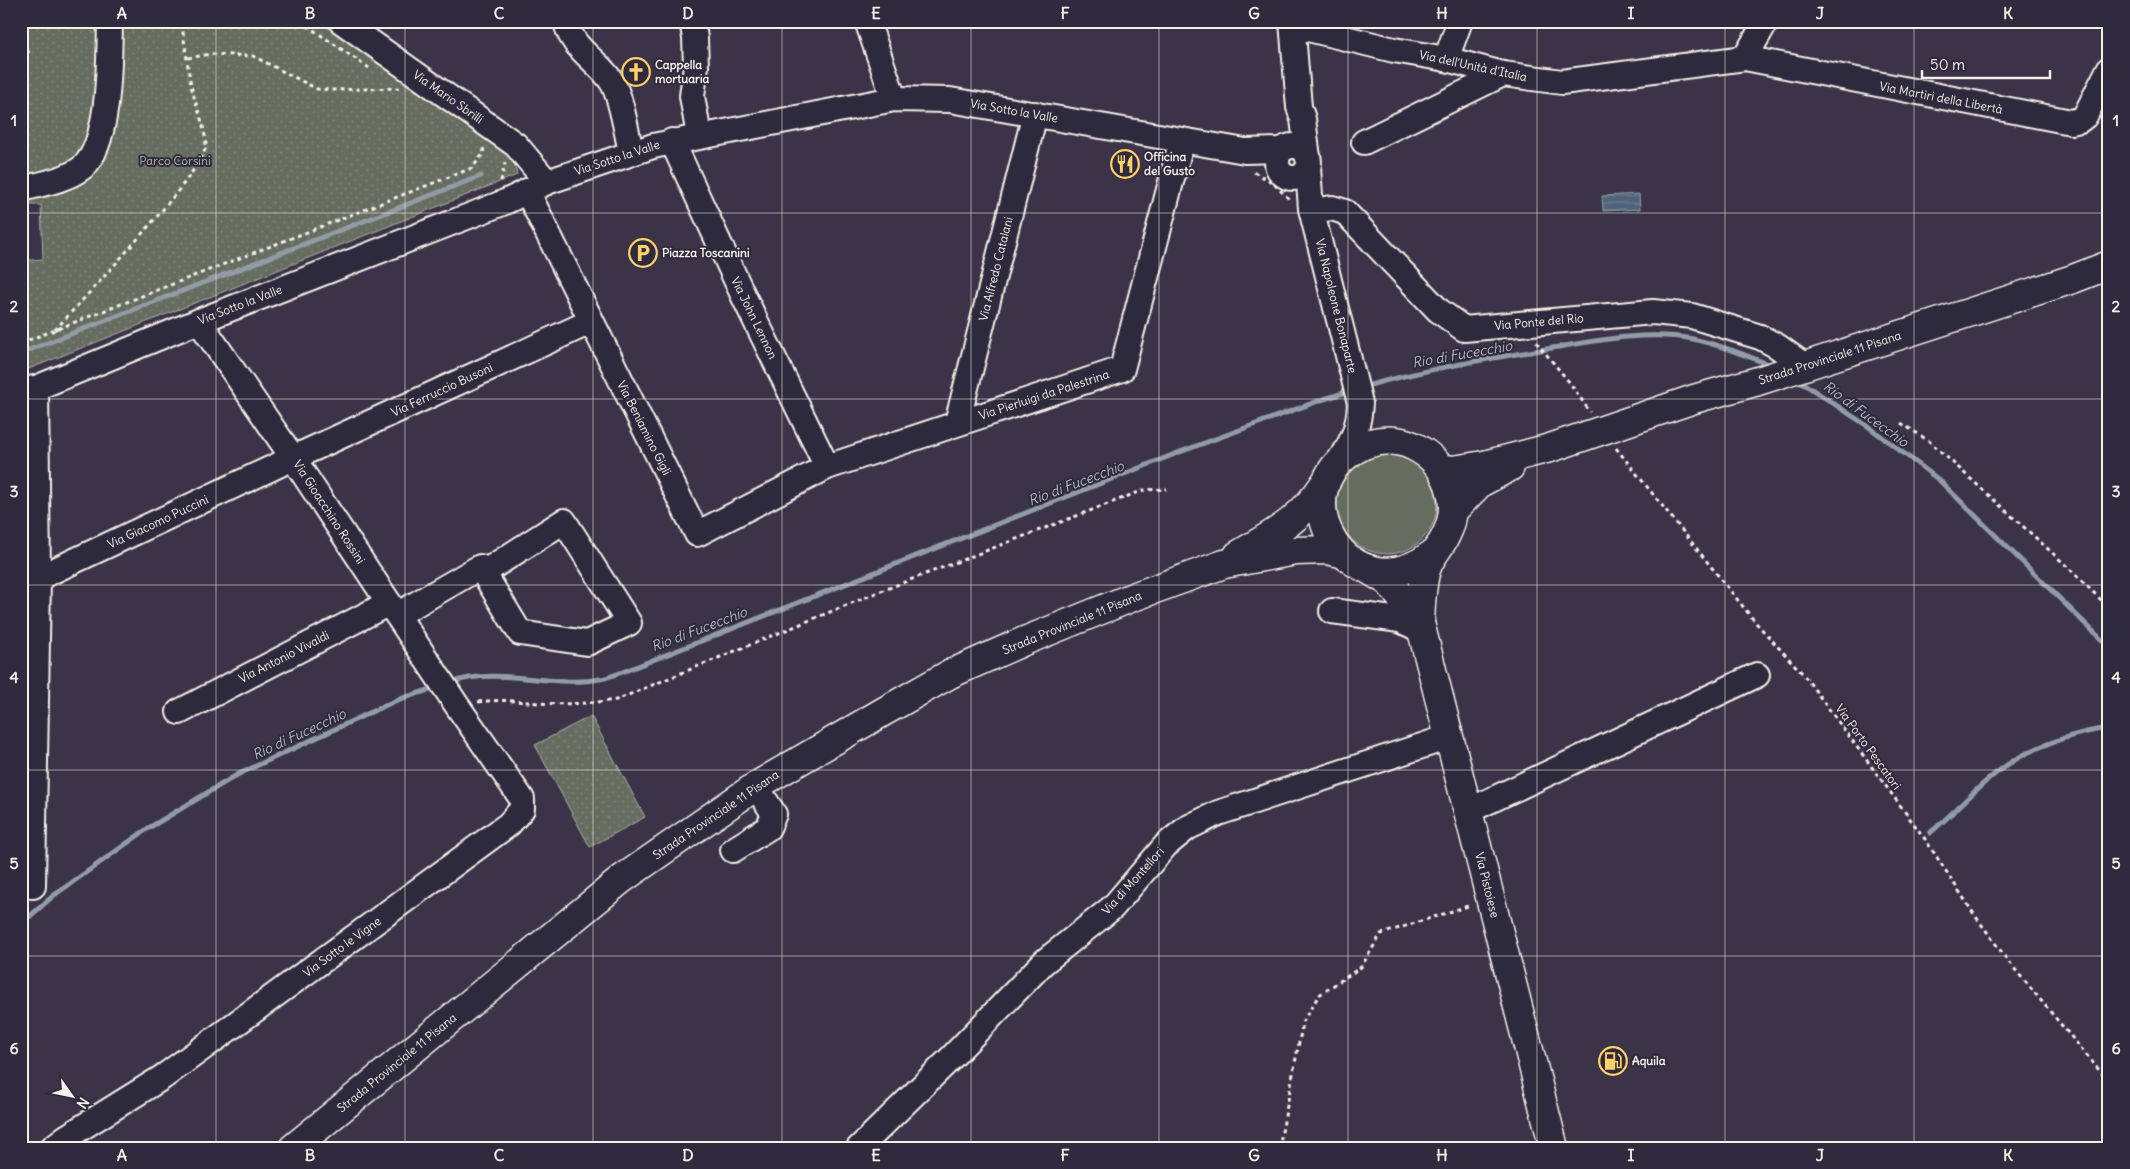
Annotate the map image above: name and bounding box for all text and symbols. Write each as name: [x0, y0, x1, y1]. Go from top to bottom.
text: A: [117, 3, 127, 23]
text: B: [305, 3, 316, 23]
text: C: [494, 3, 505, 23]
text: D: [682, 3, 694, 23]
text: E: [871, 3, 881, 23]
text: F: [1060, 3, 1070, 23]
text: G: [1248, 3, 1260, 23]
text: H: [1436, 3, 1448, 23]
text: I: [1628, 3, 1635, 23]
text: J: [1816, 3, 1825, 23]
text: K: [2003, 3, 2013, 23]
street label: Via dell'Unità d'Italia: [1418, 47, 1529, 84]
scale bar: [1922, 48, 2050, 80]
text: 50 m: [1930, 55, 1965, 74]
church icon: Cappella mortuaria: [621, 57, 651, 87]
place label: Cappella mortuaria: [655, 57, 710, 86]
street label: Via Mario Sbrilli: [410, 67, 486, 126]
street label: Via Martiri della Libertà: [1878, 78, 2004, 117]
street label: Via Sotto la Valle: [969, 95, 1059, 126]
text: 1: [11, 110, 17, 130]
text: 1: [2113, 110, 2119, 130]
street label: Via Sotto la Valle: [572, 137, 661, 178]
restaurant icon: Officina del Gusto: [1110, 149, 1140, 179]
place label: Officina del Gusto: [1144, 149, 1195, 178]
park label: Parco Corsini: [139, 153, 211, 168]
street label: Via Alfredo Catalani: [975, 215, 1016, 322]
street label: Via Napoleone Bonaparte: [1313, 237, 1360, 375]
parking icon: Piazza Toscanini: [628, 238, 658, 268]
place label: Piazza Toscanini: [662, 245, 750, 260]
street label: Via John Lennon: [728, 274, 781, 361]
street label: Via Sotto la Valle: [196, 282, 284, 327]
text: 2: [10, 296, 19, 316]
text: 2: [2112, 296, 2121, 316]
street label: Via Ponte del Rio: [1494, 310, 1585, 333]
street label: Strada Provinciale 11 Pisana: [1757, 327, 1903, 388]
water label: Rio di Fucecchio: [1411, 336, 1514, 372]
street label: Via Ferruccio Busoni: [389, 359, 495, 420]
street label: Via Pierluigi da Palestrina: [977, 366, 1111, 423]
water label: Rio di Fucecchio: [1820, 377, 1913, 452]
street label: Via Beniamino Gigli: [614, 378, 675, 477]
water label: Rio di Fucecchio: [1026, 456, 1127, 510]
street label: Via Gioacchino Rossini: [290, 457, 369, 566]
text: 3: [9, 481, 19, 501]
text: 3: [2111, 481, 2121, 501]
street label: Via Giacomo Puccini: [105, 492, 211, 551]
street label: Strada Provinciale 11 Pisana: [1000, 588, 1144, 657]
water label: Rio di Fucecchio: [649, 602, 750, 656]
street label: Via Antonio Vivaldi: [236, 627, 332, 686]
text: 4: [9, 667, 19, 687]
text: 4: [2111, 667, 2121, 687]
street label: Via Porto Pescatori: [1832, 701, 1904, 792]
water label: Rio di Fucecchio: [249, 704, 350, 764]
street label: Strada Provinciale 11 Pisana: [650, 767, 782, 862]
street label: Via di Montellori: [1098, 844, 1167, 918]
street label: Via Pistoiese: [1472, 850, 1503, 919]
text: 5: [9, 853, 19, 873]
text: 5: [2111, 853, 2121, 873]
street label: Via Sotto le Vigne: [300, 913, 384, 980]
street label: Strada Provinciale 11 Pisana: [334, 1010, 459, 1115]
text: 6: [9, 1038, 19, 1058]
text: 6: [2111, 1038, 2121, 1058]
fuel station icon: Aquila: [1598, 1046, 1628, 1076]
place label: Aquila: [1632, 1053, 1666, 1069]
north arrow: [48, 1072, 98, 1122]
text: N: [73, 1094, 93, 1112]
text: A: [117, 1145, 127, 1165]
text: B: [305, 1145, 316, 1165]
text: C: [494, 1145, 505, 1165]
text: D: [682, 1145, 694, 1165]
text: E: [871, 1145, 881, 1165]
text: F: [1060, 1145, 1070, 1165]
text: G: [1248, 1145, 1260, 1165]
text: H: [1436, 1145, 1448, 1165]
text: I: [1628, 1145, 1635, 1165]
text: J: [1816, 1145, 1825, 1165]
text: K: [2003, 1145, 2013, 1165]

